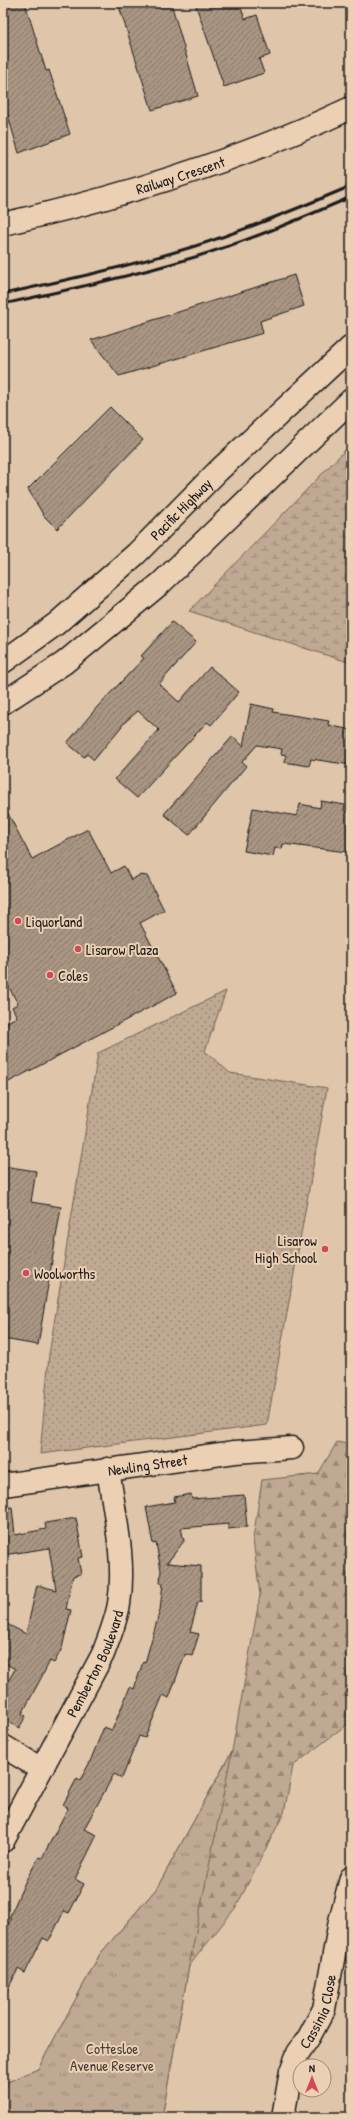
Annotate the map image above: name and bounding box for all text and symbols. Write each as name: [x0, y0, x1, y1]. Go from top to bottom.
street label: Railway Crescent: [133, 150, 228, 199]
street label: Pacific Highway: [145, 473, 216, 545]
place label: Liquorland: [26, 911, 82, 932]
marker: Liquorland: [13, 916, 23, 926]
place label: Lisarow Plaza: [86, 939, 158, 960]
marker: Lisarow Plaza: [73, 944, 83, 954]
place label: Coles: [58, 965, 88, 986]
marker: Coles: [45, 970, 55, 980]
place label: Lisarow High School: [255, 1230, 317, 1268]
marker: Lisarow High School: [320, 1244, 330, 1254]
place label: Woolworths: [34, 1263, 96, 1284]
marker: Woolworths: [21, 1268, 31, 1278]
street label: Newling Street: [106, 1448, 190, 1480]
street label: Pemberton Boulevard: [61, 1608, 128, 1721]
street label: Cassinia Close: [294, 1973, 341, 2053]
park label: Cottesloe Avenue Reserve: [70, 2038, 154, 2076]
north arrow: [292, 2058, 332, 2098]
text: N: [309, 2061, 315, 2075]

